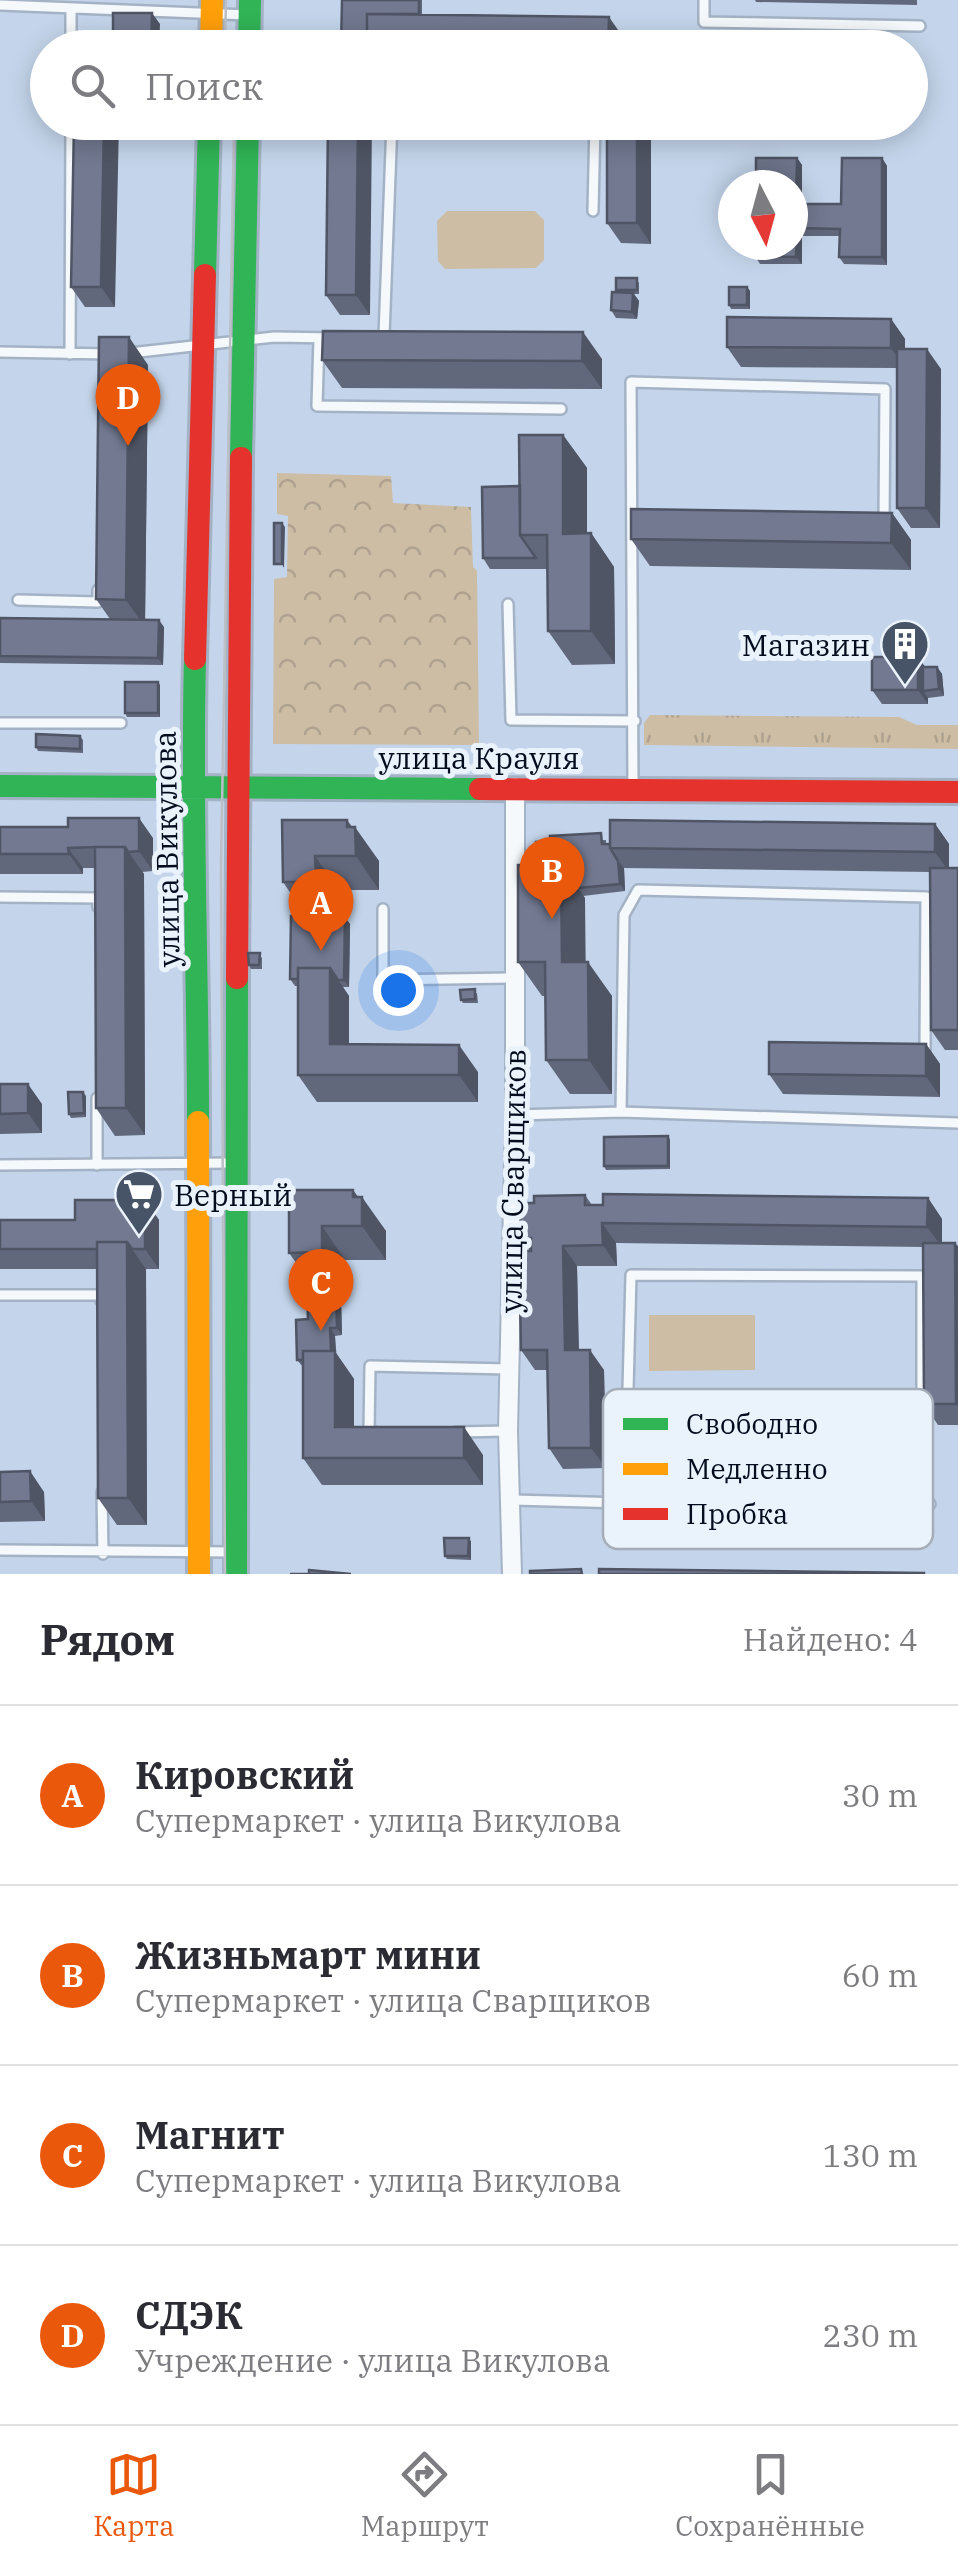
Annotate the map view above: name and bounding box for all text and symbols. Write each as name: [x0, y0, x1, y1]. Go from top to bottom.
search box: [30, 30, 928, 140]
icon: search: [65, 58, 120, 113]
text: Поиск: [145, 61, 263, 110]
north arrow: [718, 170, 808, 260]
pin: D: [96, 364, 160, 446]
building icon: Магазин: [879, 618, 931, 686]
place label: Магазин: [742, 625, 870, 664]
street label: улица Викулова: [144, 730, 188, 968]
street label: улица Крауля: [379, 738, 580, 777]
pin: B: [520, 836, 584, 919]
pin: A: [288, 868, 354, 951]
your location: [373, 965, 424, 1016]
street label: улица Сварщиков: [490, 1049, 534, 1313]
supermarket icon: Верный: [113, 1168, 165, 1236]
place label: Верный: [174, 1175, 292, 1214]
pin: C: [288, 1248, 354, 1331]
legend: [603, 1389, 933, 1549]
text: Свободно: [686, 1405, 818, 1442]
text: Медленно: [686, 1450, 827, 1487]
text: Пробка: [686, 1495, 788, 1532]
text: Рядом: [40, 1612, 175, 1667]
text: Найдено: 4: [743, 1618, 918, 1660]
text: Кировский: [135, 1750, 354, 1799]
text: A: [61, 1774, 84, 1816]
text: 30 m: [842, 1774, 918, 1816]
text: Супермаркет · улица Викулова: [135, 1799, 622, 1841]
text: Жизньмарт мини: [135, 1930, 481, 1979]
text: B: [61, 1954, 84, 1996]
text: 60 m: [842, 1954, 918, 1996]
text: Супермаркет · улица Сварщиков: [135, 1979, 651, 2021]
text: Магнит: [135, 2110, 285, 2159]
text: C: [62, 2134, 83, 2176]
text: 130 m: [822, 2134, 918, 2176]
text: Супермаркет · улица Викулова: [135, 2159, 622, 2201]
text: СДЭК: [135, 2290, 243, 2339]
text: D: [60, 2314, 85, 2356]
text: 230 m: [822, 2314, 918, 2356]
text: Учреждение · улица Викулова: [135, 2339, 610, 2381]
tab: Карта: [93, 2447, 174, 2544]
tab: Маршрут: [361, 2447, 489, 2544]
tab: Сохранённые: [675, 2447, 865, 2544]

